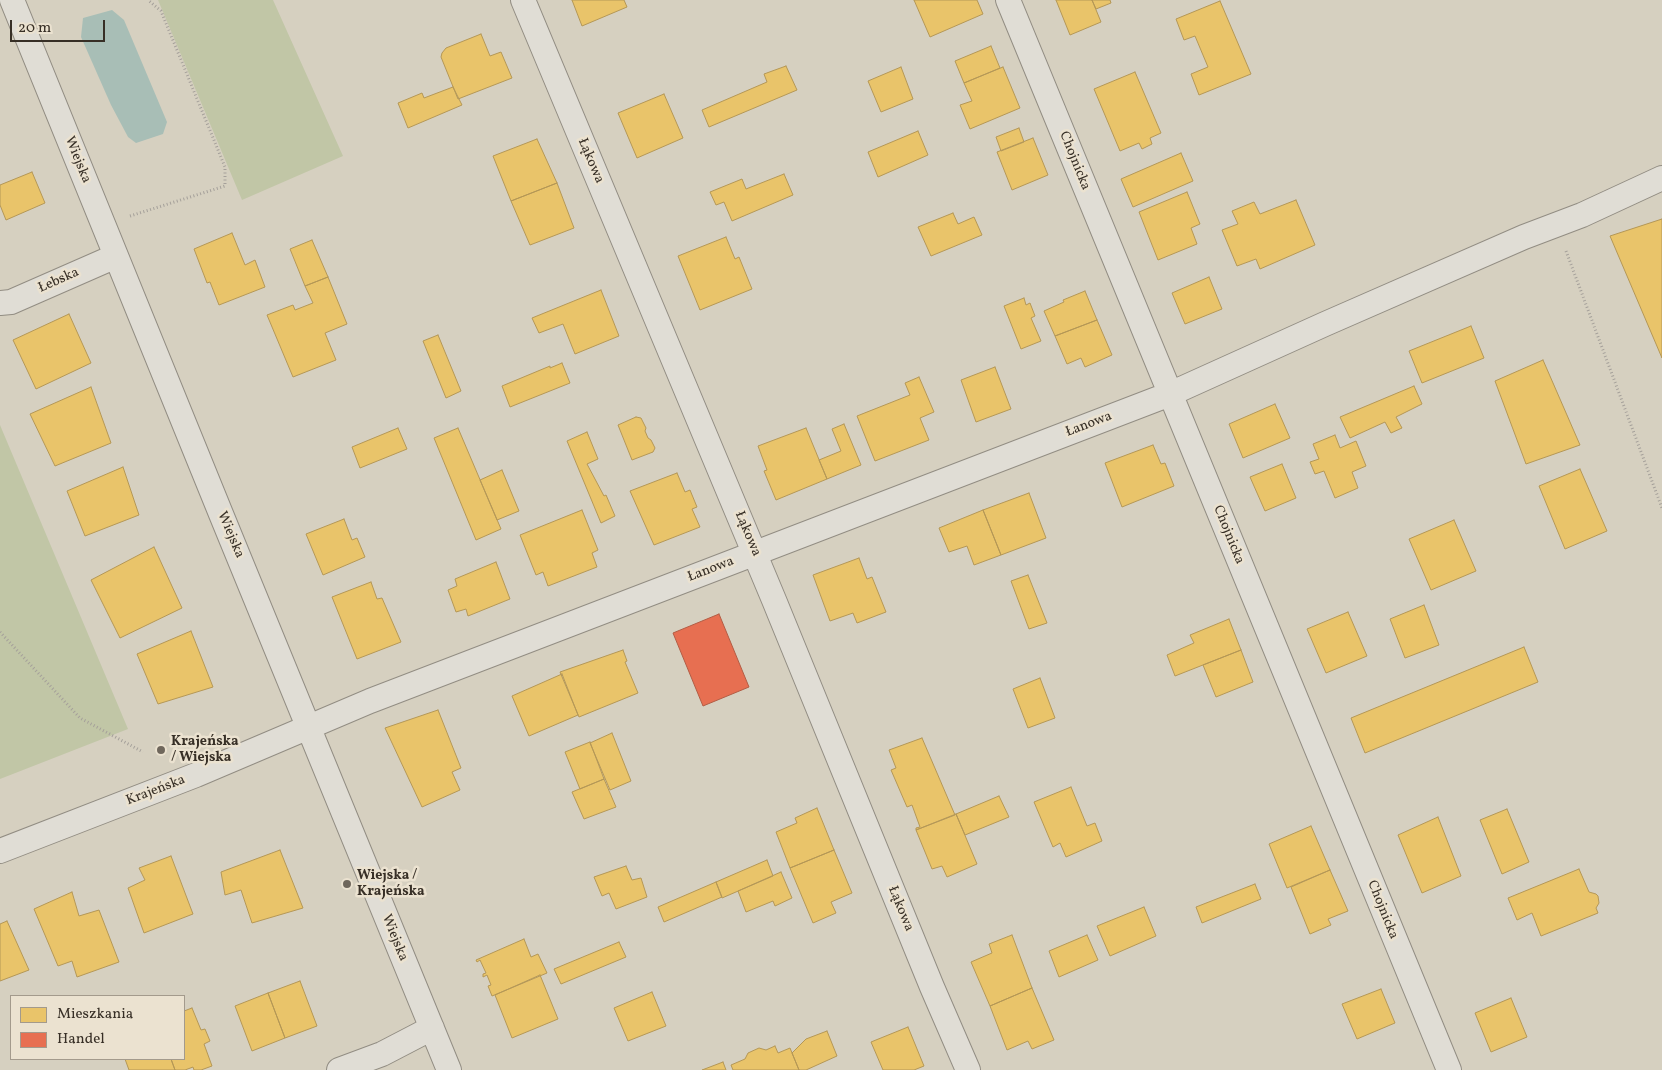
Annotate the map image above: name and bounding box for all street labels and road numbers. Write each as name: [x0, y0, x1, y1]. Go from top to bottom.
street label: Chojnicka: [1055, 129, 1093, 193]
street label: Wiejska: [60, 134, 94, 186]
street label: Łąkowa: [573, 136, 607, 186]
street label: Łebska: [36, 265, 82, 297]
street label: Łanowa: [1063, 409, 1115, 441]
street label: Chojnicka: [1209, 503, 1247, 567]
street label: Wiejska: [213, 509, 247, 561]
street label: Łąkowa: [730, 509, 764, 559]
street label: Łanowa: [685, 554, 737, 586]
street label: Krajeńska: [124, 772, 188, 810]
street label: Chojnicka: [1363, 878, 1401, 942]
street label: Łąkowa: [883, 884, 917, 934]
street label: Wiejska: [377, 912, 411, 964]

